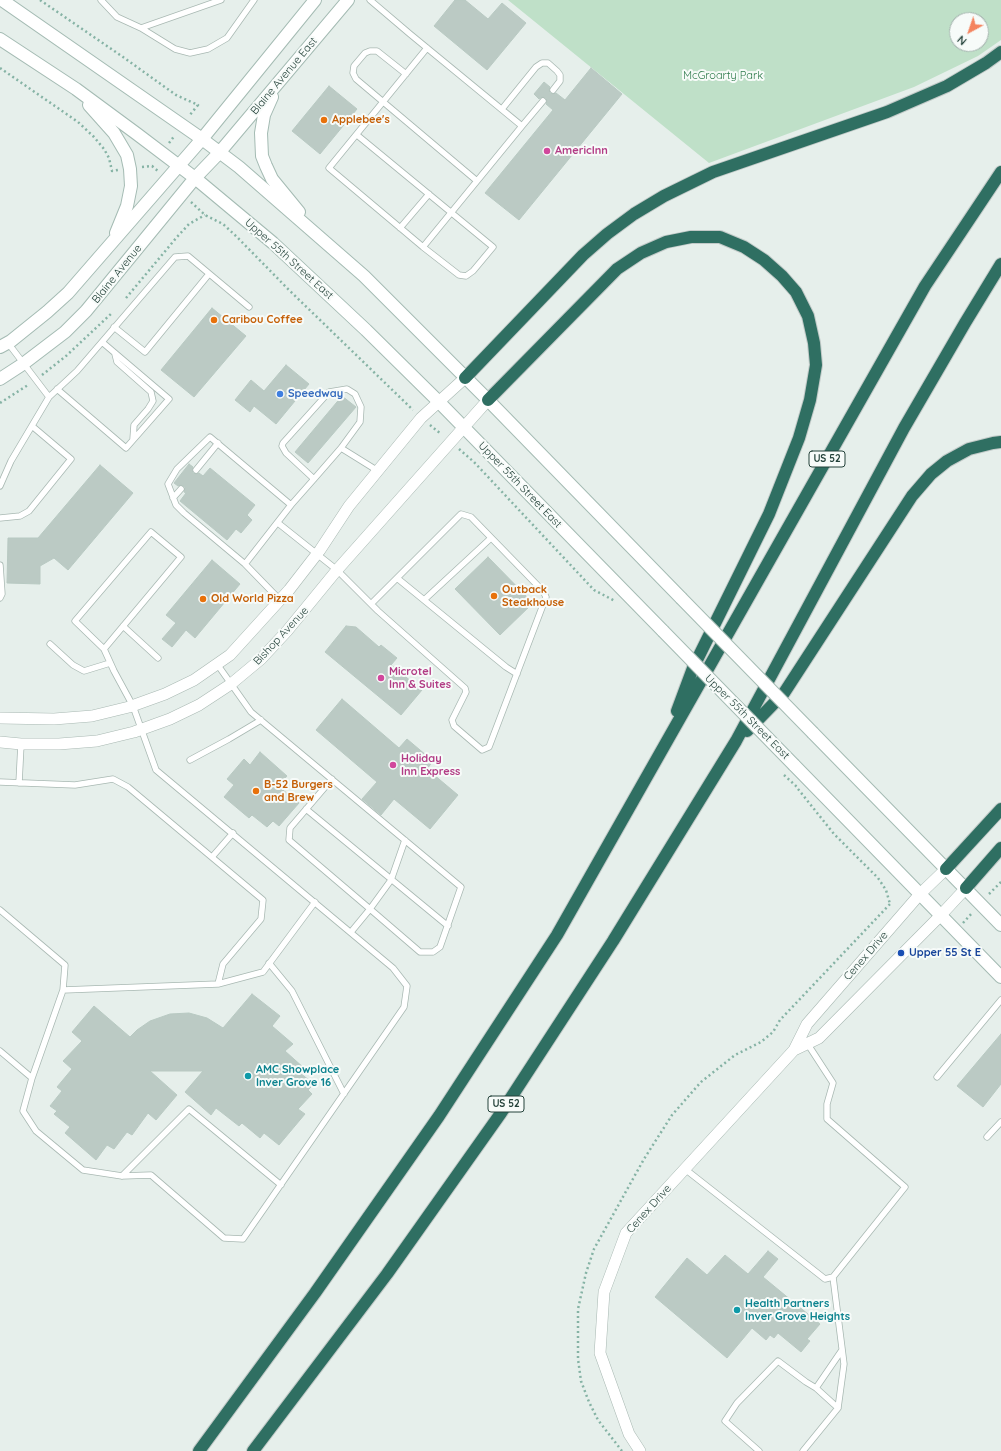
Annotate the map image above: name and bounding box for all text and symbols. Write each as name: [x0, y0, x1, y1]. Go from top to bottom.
north arrow: [949, 12, 989, 52]
text: N: [954, 32, 970, 48]
street label: Blaine Avenue East: [248, 35, 320, 117]
park label: McGroarty Park: [683, 69, 763, 83]
place label: Applebee's: [332, 113, 390, 127]
marker: Applebee's: [319, 115, 329, 125]
place label: AmericInn: [555, 144, 608, 158]
marker: AmericInn: [542, 146, 552, 156]
street label: Upper 55th Street East: [242, 216, 336, 302]
street label: Blaine Avenue: [89, 242, 145, 306]
place label: Caribou Coffee: [222, 313, 303, 327]
marker: Caribou Coffee: [209, 315, 219, 325]
place label: Speedway: [288, 387, 343, 401]
marker: Speedway: [275, 389, 285, 399]
street label: Upper 55th Street East: [475, 439, 565, 531]
road number: US 52: [809, 451, 845, 467]
place label: Outback Steakhouse: [502, 583, 564, 609]
marker: Outback Steakhouse: [489, 591, 499, 601]
place label: Old World Pizza: [211, 592, 294, 606]
marker: Old World Pizza: [198, 594, 208, 604]
street label: Bishop Avenue: [251, 604, 311, 668]
place label: Microtel Inn & Suites: [389, 665, 451, 691]
street label: Upper 55th Street East: [702, 672, 792, 762]
marker: Microtel Inn & Suites: [376, 673, 386, 683]
place label: Holiday Inn Express: [401, 752, 460, 778]
marker: Holiday Inn Express: [388, 760, 398, 770]
place label: B-52 Burgers and Brew: [264, 778, 333, 804]
marker: B-52 Burgers and Brew: [251, 786, 261, 796]
street label: Cenex Drive: [841, 929, 891, 983]
place label: Upper 55 St E: [909, 946, 981, 960]
marker: Upper 55 St E: [896, 948, 906, 958]
place label: AMC Showplace Inver Grove 16: [256, 1063, 339, 1089]
marker: AMC Showplace Inver Grove 16: [243, 1071, 253, 1081]
road number: US 52: [488, 1096, 524, 1112]
street label: Cenex Drive: [624, 1182, 674, 1236]
place label: Health Partners Inver Grove Heights: [745, 1297, 850, 1323]
marker: Health Partners Inver Grove Heights: [732, 1305, 742, 1315]

